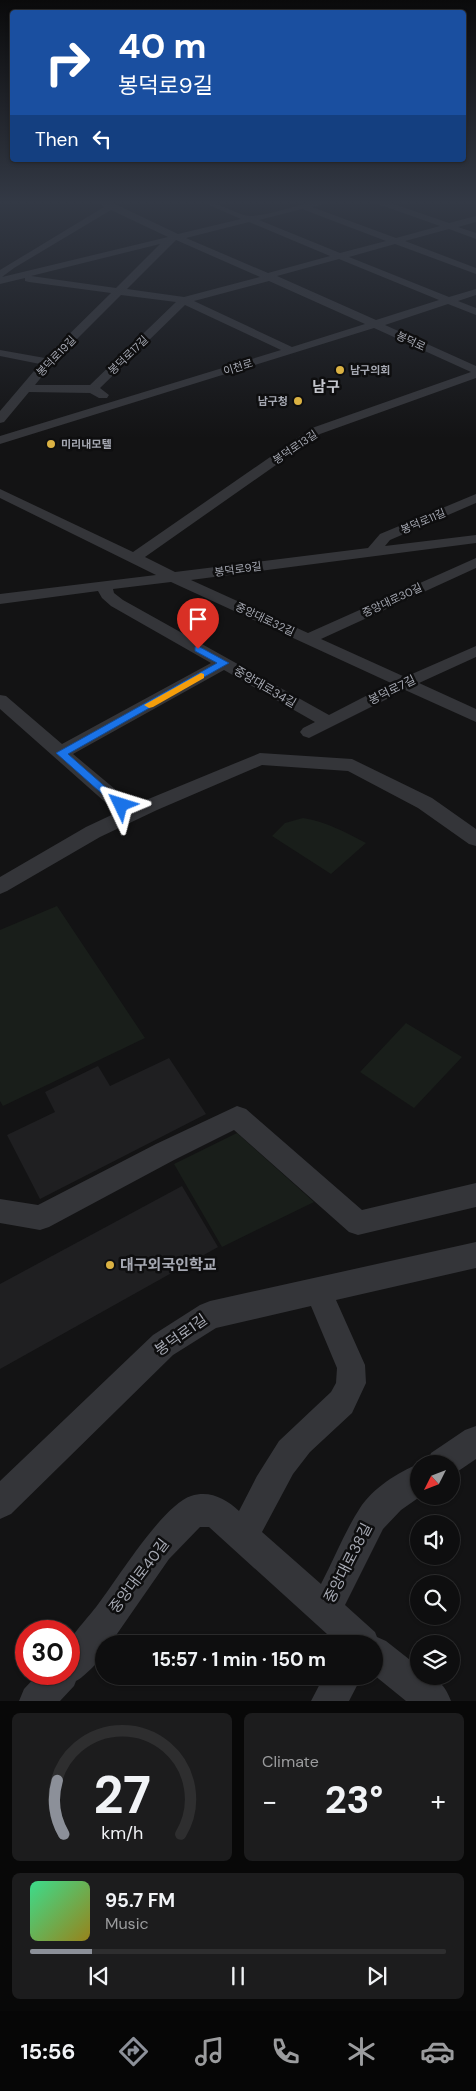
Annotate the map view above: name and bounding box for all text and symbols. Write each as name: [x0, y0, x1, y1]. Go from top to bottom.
text: 40 m: [118, 23, 207, 69]
icon: right: [35, 30, 100, 95]
text: 봉덕로9길: [118, 71, 213, 100]
icon: left: [88, 125, 116, 153]
text: Then: [35, 127, 78, 152]
street label: 봉덕로: [394, 328, 428, 354]
street label: 봉덕로19길: [33, 333, 79, 379]
street label: 봉덕로17길: [105, 333, 151, 377]
street label: 이천로: [221, 356, 255, 378]
place label: 남구의회: [350, 363, 390, 377]
marker: 남구의회: [334, 364, 346, 376]
district label: 남구: [312, 377, 340, 397]
place label: 남구청: [258, 394, 288, 408]
marker: 남구청: [292, 395, 304, 407]
street label: 봉덕로13길: [270, 427, 320, 467]
place label: 미리내모텔: [61, 437, 112, 451]
marker: 미리내모텔: [45, 438, 57, 450]
street label: 봉덕로11길: [398, 505, 448, 537]
street label: 봉덕로9길: [214, 559, 262, 579]
street label: 중앙대로30길: [360, 580, 424, 620]
pin: [177, 598, 219, 649]
street label: 중앙대로32길: [233, 599, 297, 639]
icon: arrive: [184, 605, 212, 633]
street label: 중앙대로34길: [231, 663, 299, 711]
street label: 봉덕로7길: [366, 672, 418, 708]
position arrow: [94, 778, 146, 830]
place label: 대구외국인학교: [120, 1255, 217, 1275]
marker: 대구외국인학교: [104, 1259, 116, 1271]
street label: 봉덕로1길: [151, 1310, 211, 1360]
north arrow: [410, 1455, 460, 1505]
map controls: [410, 1455, 460, 1685]
button: sound: [410, 1515, 460, 1565]
street label: 중앙대로38길: [319, 1520, 377, 1606]
street label: 중앙대로40길: [104, 1535, 174, 1617]
button: search: [410, 1575, 460, 1625]
speed limit sign: 30: [15, 1620, 80, 1685]
button: layers: [410, 1635, 460, 1685]
text: 15:57 · 1 min · 150 m: [152, 1647, 326, 1672]
text: Climate: [262, 1751, 319, 1772]
text: 27: [93, 1761, 151, 1829]
text: 23°: [325, 1775, 383, 1825]
text: −: [262, 1783, 277, 1820]
text: +: [431, 1783, 446, 1820]
text: km/h: [101, 1821, 143, 1845]
text: 95.7 FM: [105, 1888, 175, 1913]
text: Music: [105, 1913, 149, 1934]
icon: previous: [85, 1962, 113, 1990]
icon: pause: [224, 1962, 252, 1990]
icon: next: [363, 1962, 391, 1990]
icon: directions: [116, 2034, 151, 2069]
icon: music: [192, 2034, 227, 2069]
icon: phone: [268, 2034, 303, 2069]
icon: climate: [344, 2034, 379, 2069]
icon: car: [420, 2034, 455, 2069]
text: 15:56: [21, 2037, 75, 2066]

